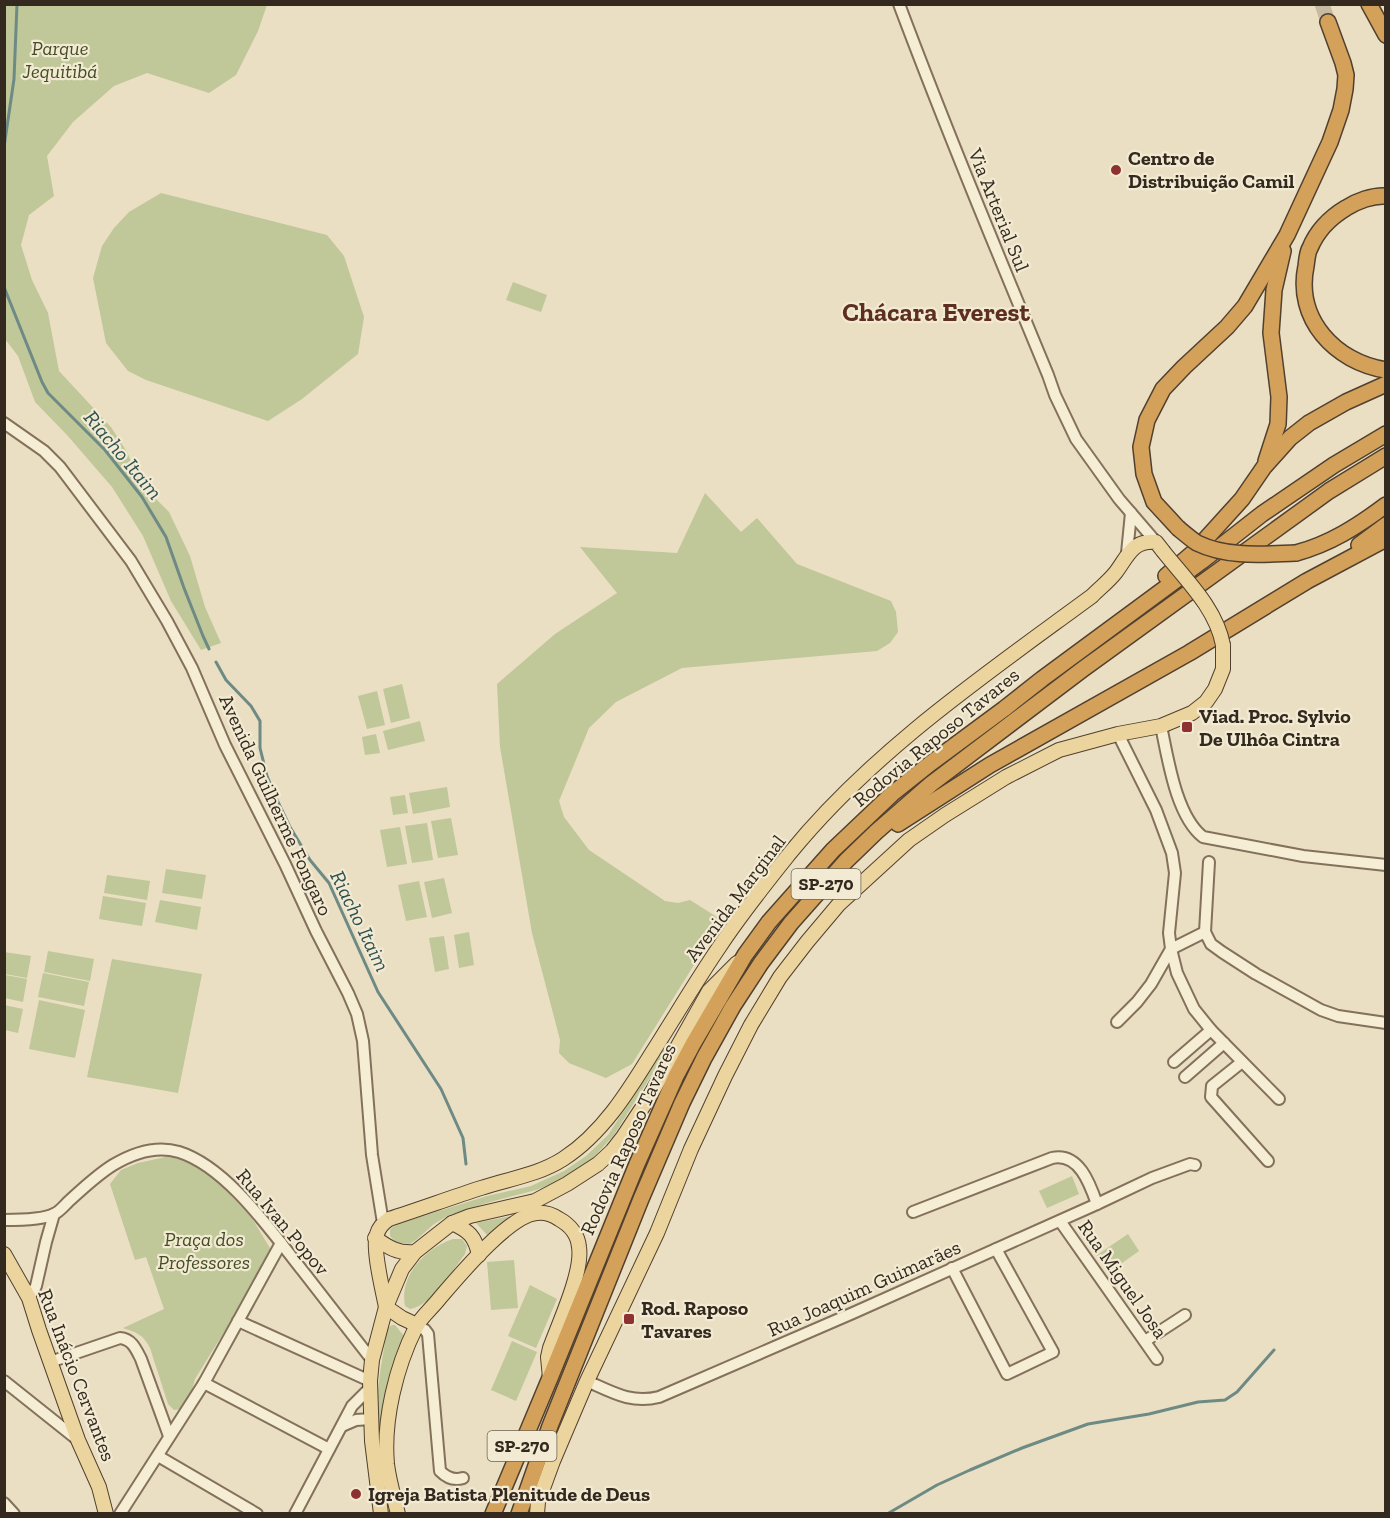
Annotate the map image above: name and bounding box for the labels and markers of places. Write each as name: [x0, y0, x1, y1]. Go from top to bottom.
place label: Centro de Distribuição Camil: [1128, 146, 1295, 193]
marker: Centro de Distribuição Camil: [1109, 163, 1123, 177]
place label: Viad. Proc. Sylvio De Ulhôa Cintra: [1199, 704, 1351, 751]
marker: Viad. Proc. Sylvio De Ulhôa Cintra: [1180, 720, 1194, 734]
place label: Rod. Raposo Tavares: [641, 1296, 749, 1343]
marker: Rod. Raposo Tavares: [622, 1312, 636, 1326]
place label: Igreja Batista Plenitude de Deus: [368, 1482, 650, 1506]
marker: Igreja Batista Plenitude de Deus: [349, 1487, 363, 1501]

